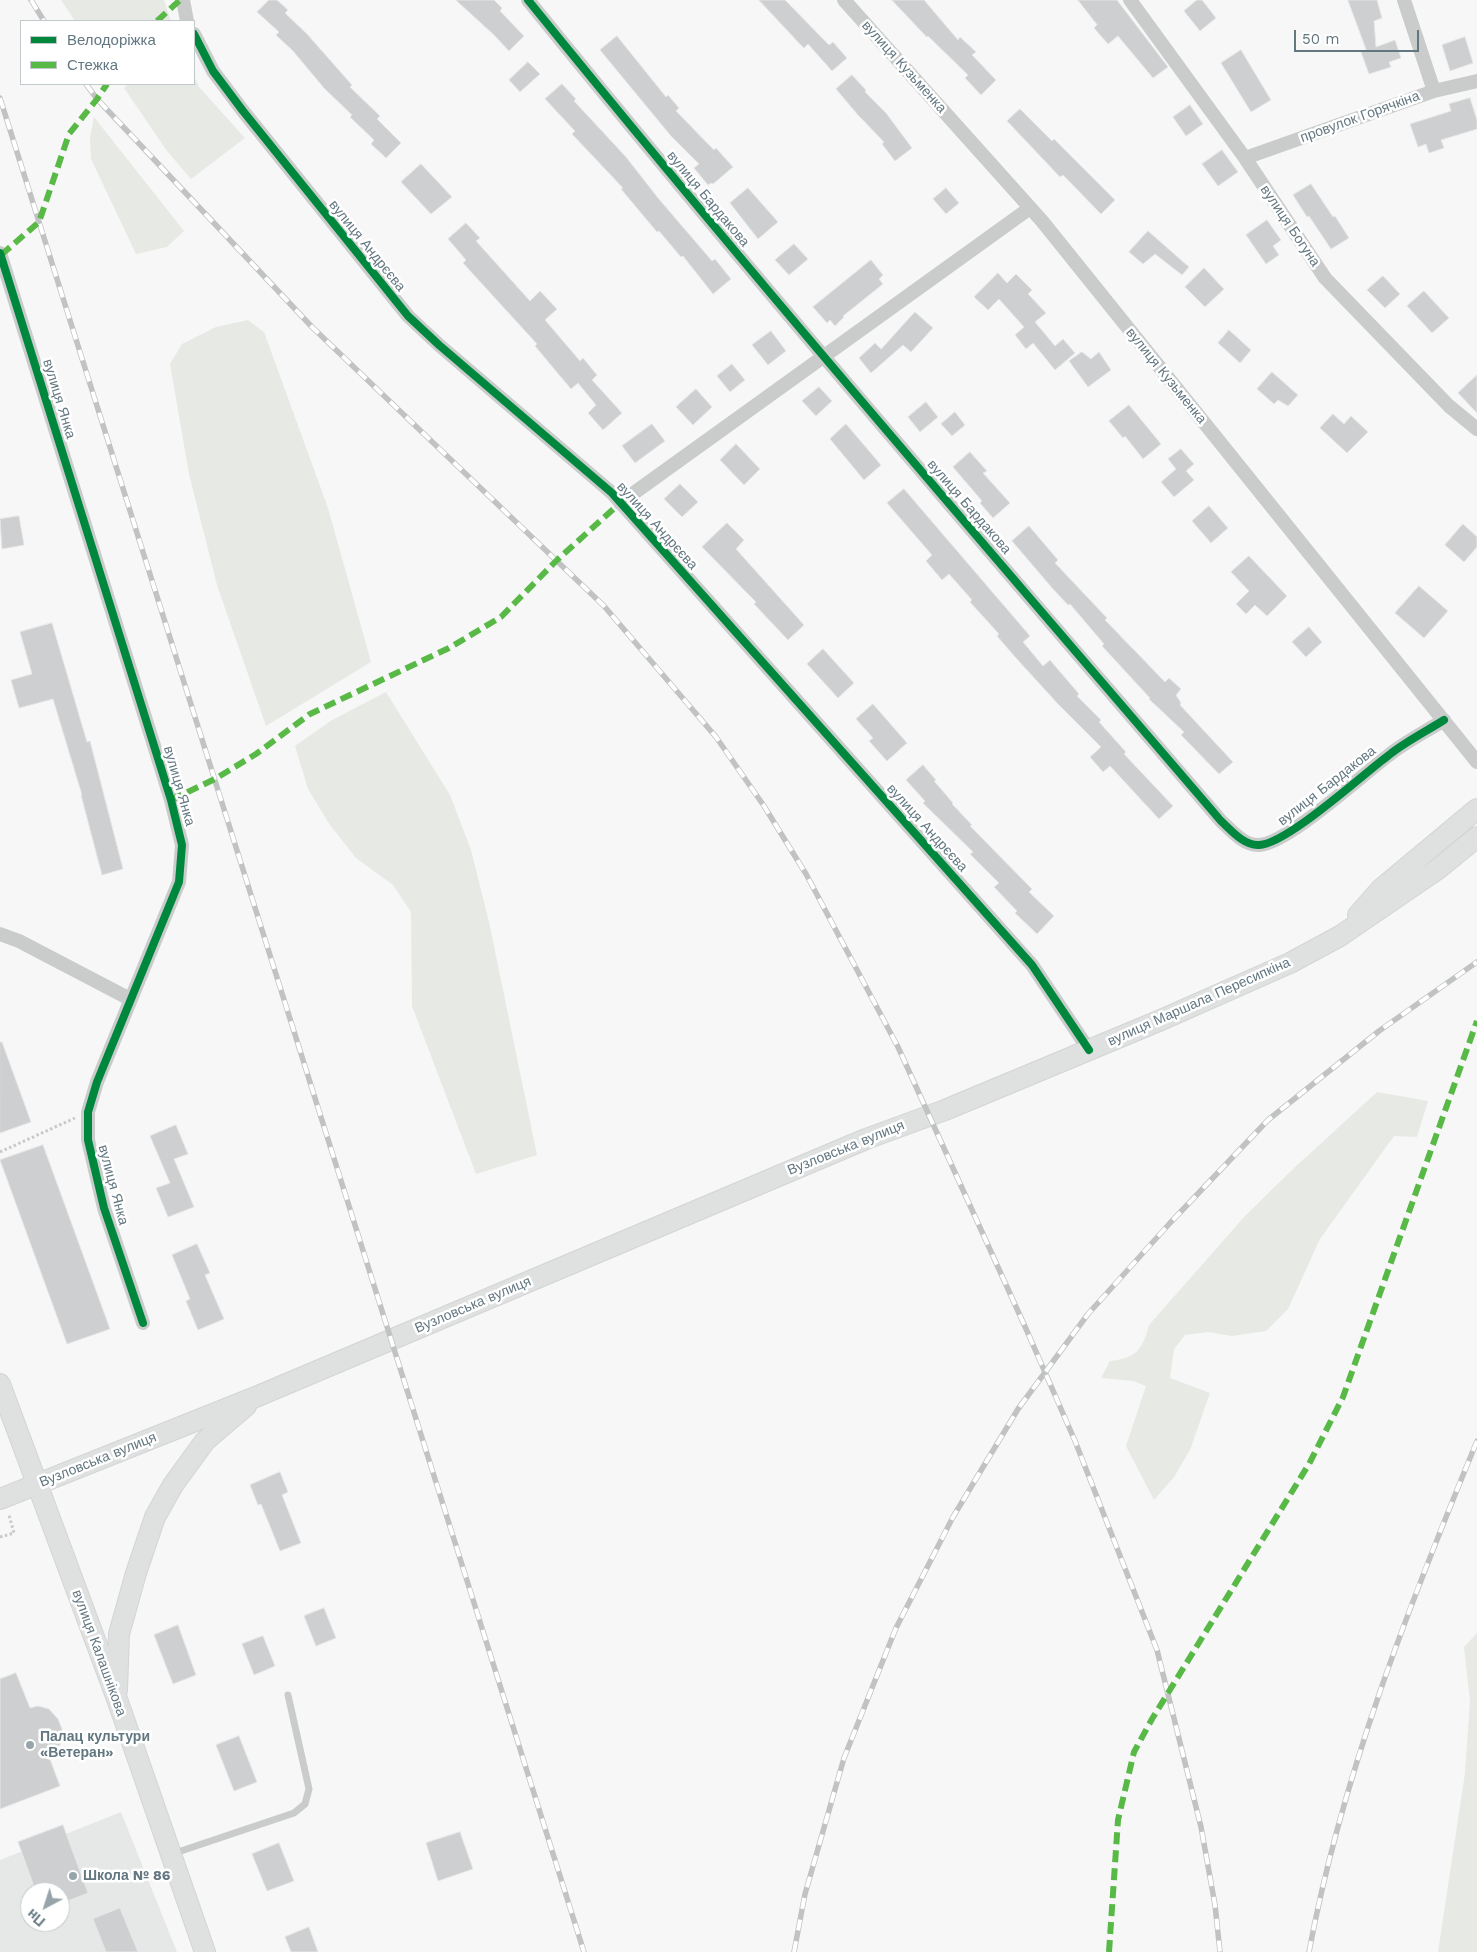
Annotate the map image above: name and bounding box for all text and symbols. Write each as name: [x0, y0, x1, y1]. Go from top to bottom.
street label: вулиця Кузьменка: [858, 17, 950, 117]
legend: [20, 20, 195, 85]
scale bar: [1297, 20, 1422, 52]
text: 50 m: [1302, 30, 1339, 48]
text: Велодоріжка: [67, 31, 156, 49]
text: Стежка: [67, 56, 118, 74]
street label: провулок Горячкіна: [1298, 88, 1422, 146]
street label: вулиця Бардакова: [663, 148, 753, 250]
street label: вулиця Богуна: [1257, 182, 1323, 270]
street label: вулиця Андрєєва: [325, 197, 409, 295]
street label: вулиця Кузьменка: [1122, 325, 1210, 427]
street label: вулиця Янка: [39, 357, 79, 441]
street label: вулиця Бардакова: [923, 456, 1015, 558]
street label: вулиця Андрєєва: [613, 479, 701, 573]
street label: вулиця Бардакова: [1275, 743, 1379, 829]
street label: вулиця Янка: [160, 744, 198, 828]
street label: вулиця Андрєєва: [883, 781, 971, 875]
street label: вулиця Маршала Пересипкіна: [1105, 954, 1293, 1050]
street label: Вузловська вулиця: [785, 1117, 907, 1179]
street label: вулиця Янка: [94, 1143, 132, 1227]
street label: Вузловська вулиця: [412, 1273, 534, 1337]
street label: Вузловська вулиця: [37, 1429, 159, 1491]
street label: вулиця Калашнікова: [68, 1588, 130, 1718]
place label: Палац культури «Ветеран»: [40, 1729, 150, 1761]
marker: Палац культури «Ветеран»: [24, 1739, 36, 1751]
place label: Школа № 86: [83, 1868, 170, 1884]
marker: Школа № 86: [67, 1870, 79, 1882]
north arrow: [20, 1882, 70, 1932]
text: Пн: [24, 1906, 48, 1930]

